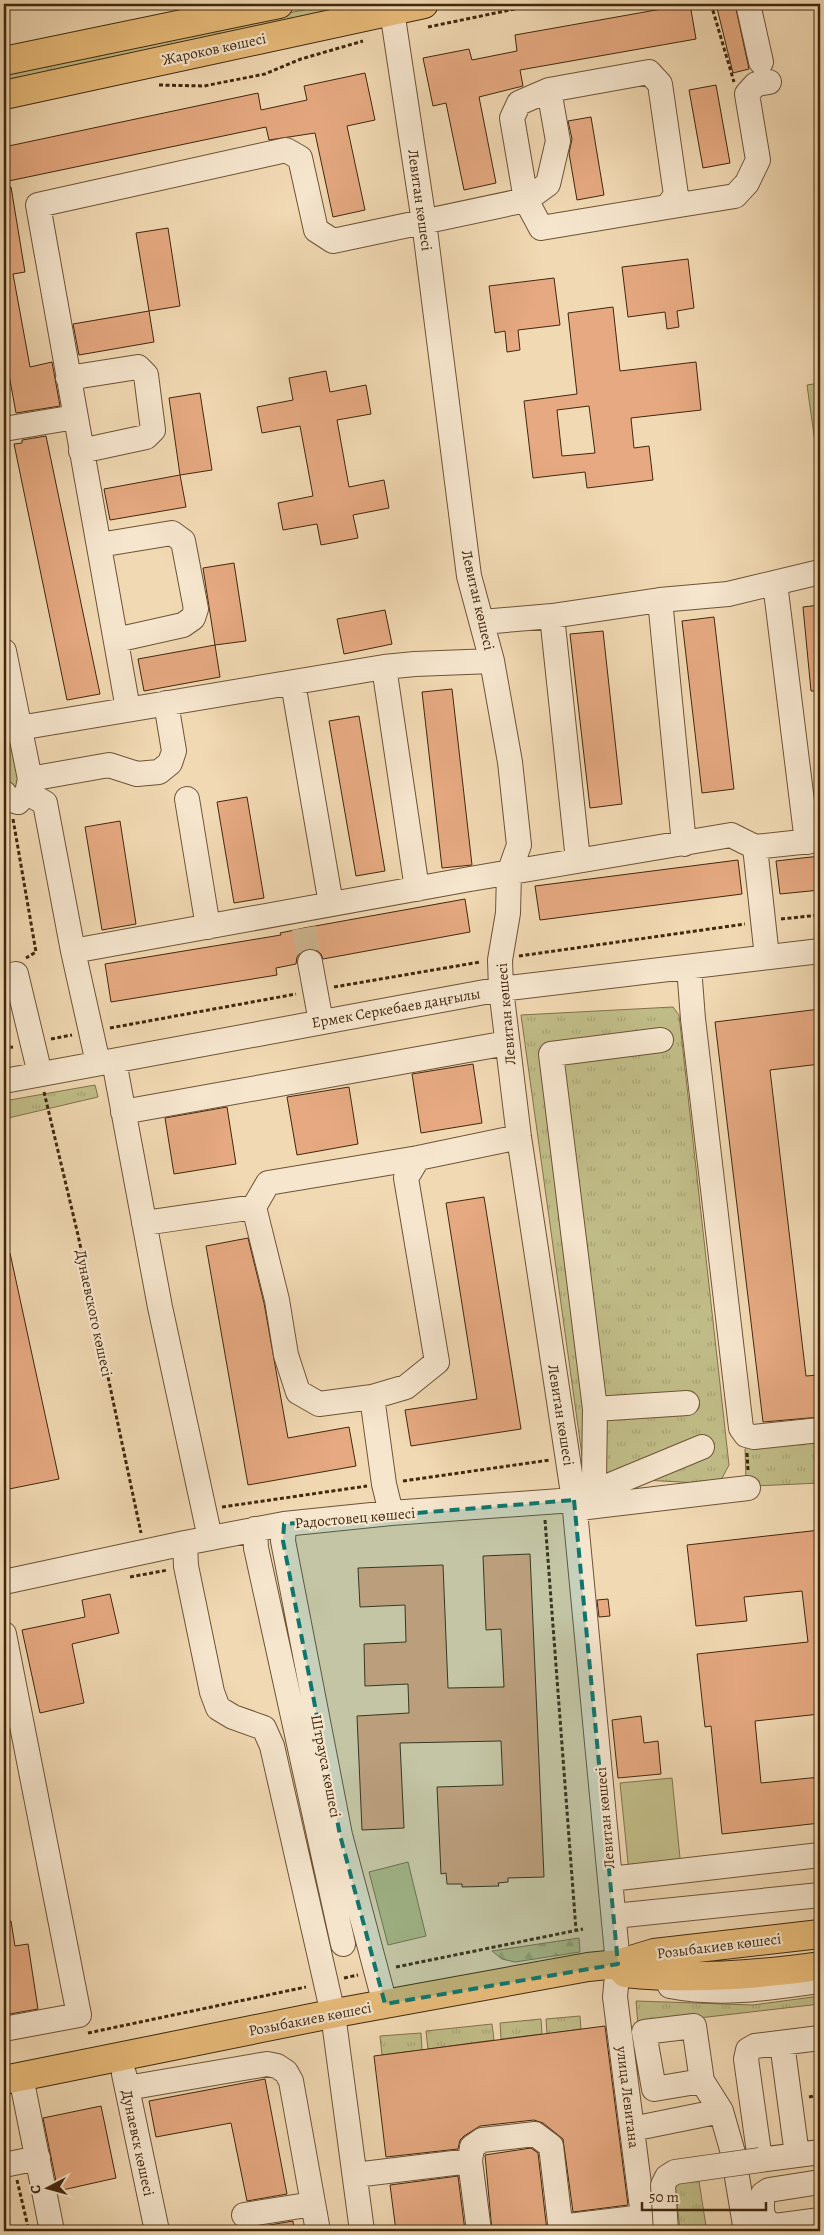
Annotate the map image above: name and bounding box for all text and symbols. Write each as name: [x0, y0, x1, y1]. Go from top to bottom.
street label: Жароков көшесі: [160, 28, 268, 70]
street label: Левитан көшесі: [403, 148, 437, 252]
street label: Левитан көшесі: [457, 548, 499, 652]
street label: Левитан көшесі: [492, 962, 520, 1066]
street label: Ермек Серкебаев даңғылы: [310, 983, 482, 1033]
street label: Дунаевского көшесі: [71, 1248, 117, 1378]
street label: Левитан көшесі: [543, 1363, 579, 1467]
street label: Радостовец көшесі: [294, 1503, 416, 1533]
street label: Штрауса көшесі: [306, 1713, 346, 1819]
street label: Левитан көшесі: [591, 1766, 619, 1870]
street label: Розыбакиев көшесі: [656, 1928, 782, 1964]
street label: Розыбакиев көшесі: [247, 1997, 373, 2041]
street label: улица Левитана: [612, 2044, 644, 2149]
street label: Дунаевск көшесі: [117, 2088, 159, 2198]
north arrow: [22, 2162, 72, 2212]
scale bar: [642, 2180, 765, 2212]
text: С: [26, 2184, 45, 2195]
text: 50 m: [649, 2187, 679, 2207]

